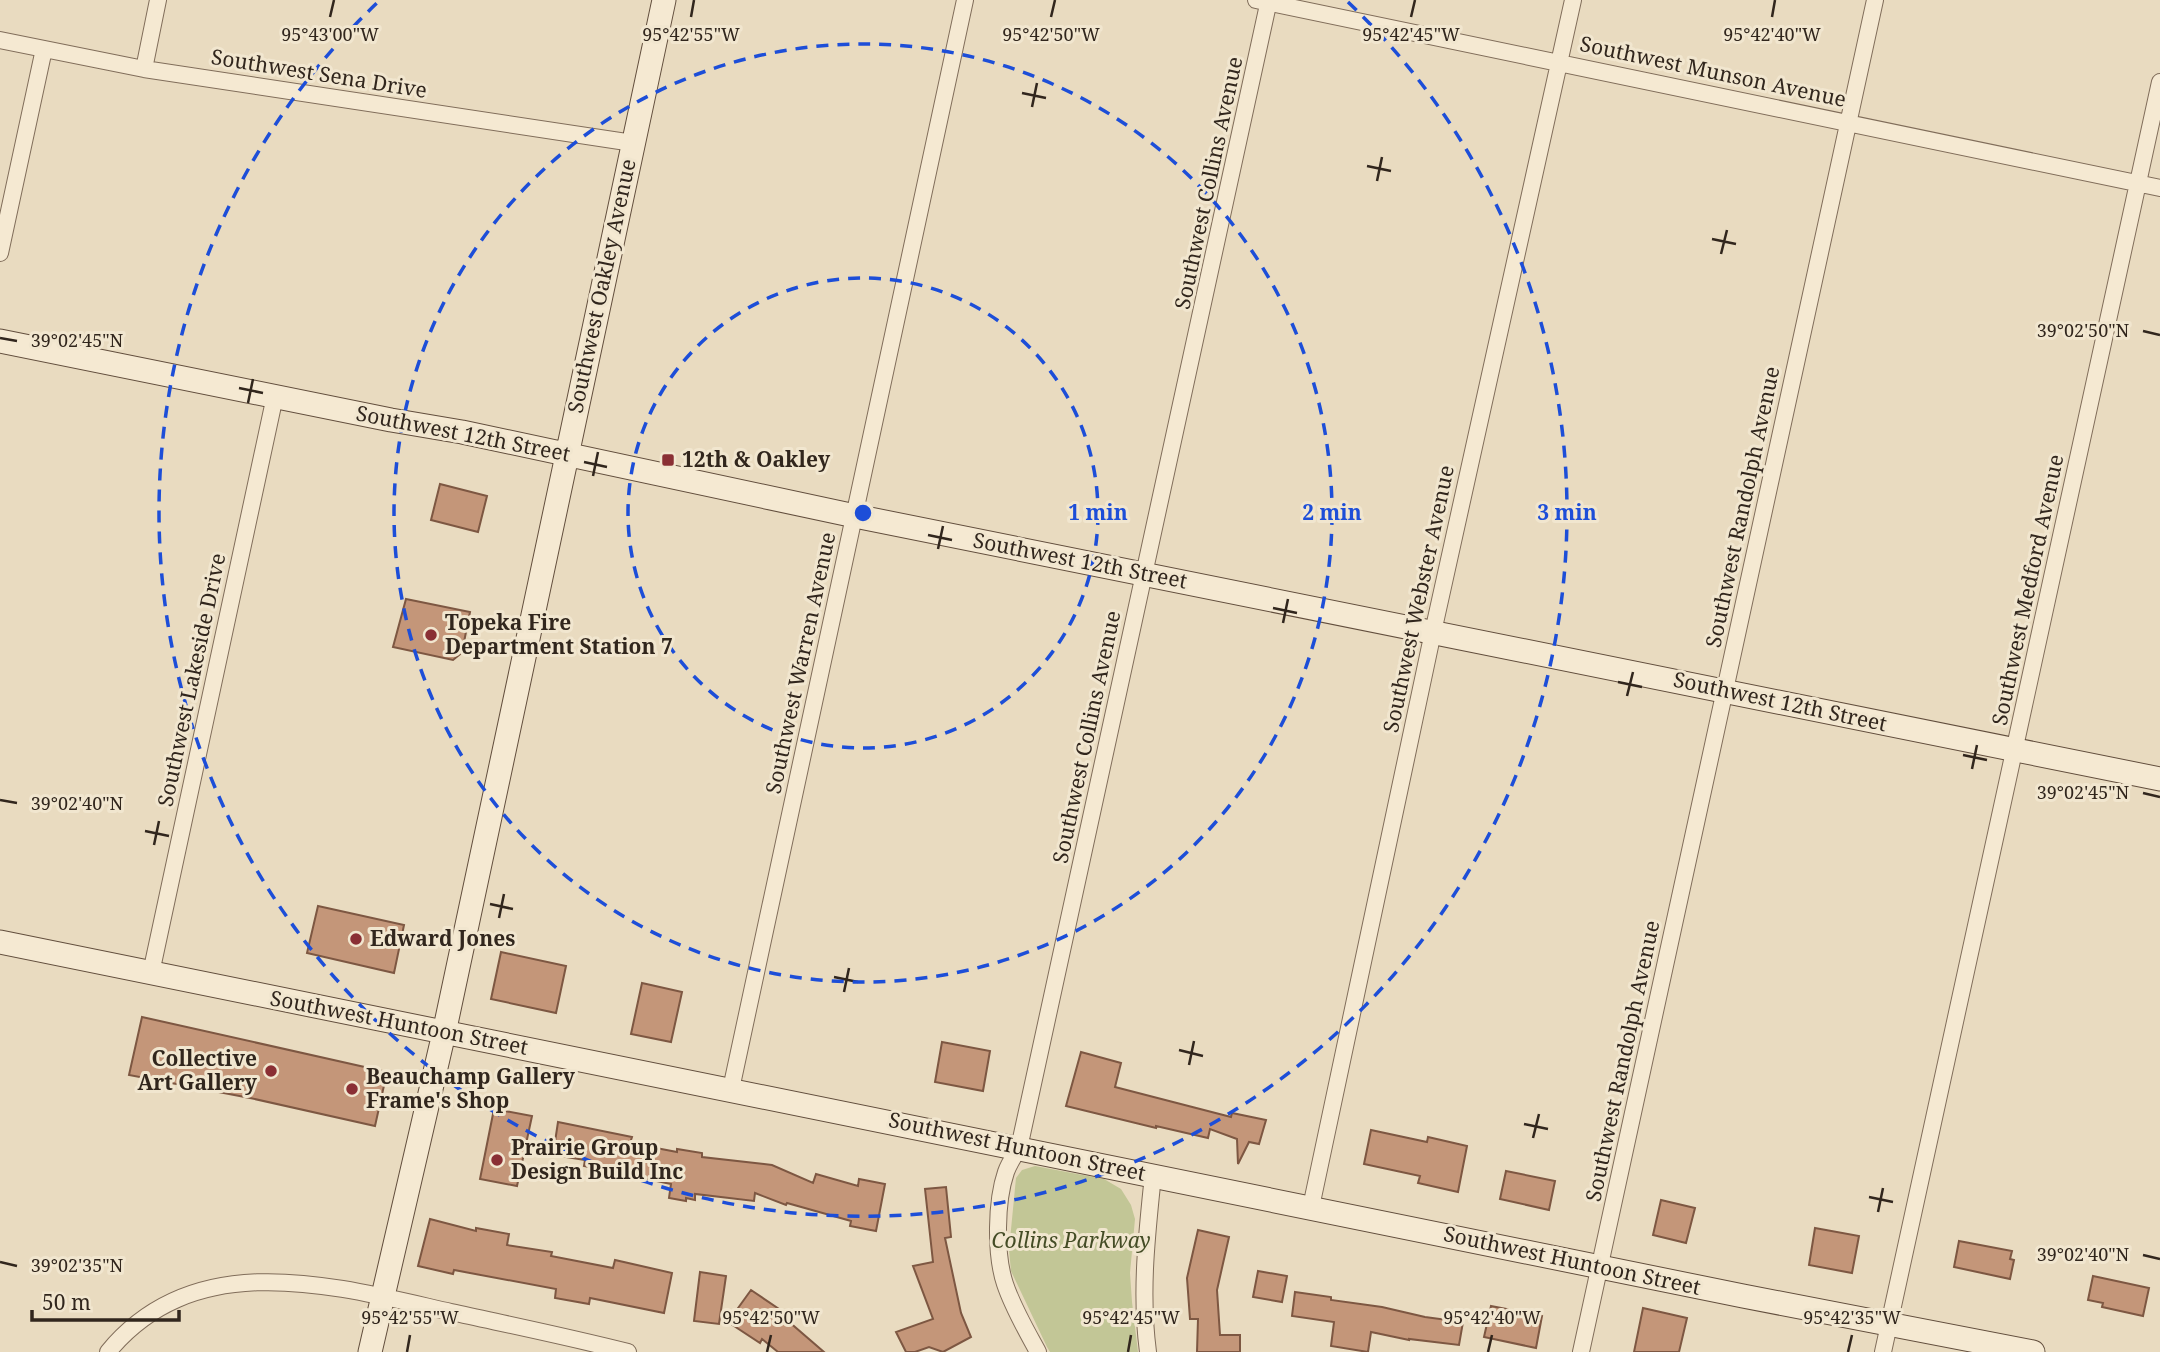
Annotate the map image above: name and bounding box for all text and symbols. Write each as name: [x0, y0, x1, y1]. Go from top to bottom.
text: 95°43'00"W: [281, 22, 379, 46]
text: 95°42'55"W: [642, 22, 740, 46]
text: 95°42'50"W: [1002, 22, 1100, 46]
text: 95°42'45"W: [1362, 22, 1460, 46]
text: 95°42'40"W: [1723, 22, 1821, 46]
street label: Southwest Munson Avenue: [1578, 29, 1849, 113]
street label: Southwest Sena Drive: [209, 42, 429, 104]
street label: Southwest Collins Avenue: [1168, 54, 1248, 312]
street label: Southwest Oakley Avenue: [560, 156, 642, 415]
text: 39°02'50"N: [2037, 318, 2130, 342]
text: 39°02'45"N: [31, 328, 124, 352]
street label: Southwest Randolph Avenue: [1699, 364, 1786, 650]
street label: Southwest 12th Street: [354, 399, 573, 468]
place label: 12th & Oakley: [682, 445, 831, 473]
marker: 12th & Oakley: [660, 452, 676, 468]
street label: Southwest Medford Avenue: [1985, 452, 2069, 728]
street label: Southwest Webster Avenue: [1376, 463, 1460, 735]
text: 1 min: [1068, 498, 1128, 526]
text: 2 min: [1302, 498, 1362, 526]
text: 3 min: [1537, 498, 1597, 526]
centre of rings: [851, 501, 875, 525]
street label: Southwest 12th Street: [971, 526, 1190, 595]
street label: Southwest Warren Avenue: [759, 529, 841, 796]
street label: Southwest Lakeside Drive: [150, 551, 232, 809]
place label: Topeka Fire Department Station 7: [445, 608, 673, 660]
street label: Southwest Collins Avenue: [1046, 608, 1126, 866]
marker: Topeka Fire Department Station 7: [423, 627, 439, 643]
street label: Southwest 12th Street: [1671, 665, 1889, 737]
text: 39°02'45"N: [2037, 780, 2130, 804]
text: 39°02'40"N: [31, 791, 124, 815]
street label: Southwest Randolph Avenue: [1579, 918, 1666, 1204]
place label: Edward Jones: [370, 924, 515, 952]
marker: Edward Jones: [348, 931, 364, 947]
street label: Southwest Huntoon Street: [268, 983, 530, 1061]
place label: Collective Art Gallery: [138, 1044, 258, 1096]
place label: Beauchamp Gallery Frame's Shop: [366, 1062, 576, 1114]
marker: Collective Art Gallery: [263, 1063, 279, 1079]
marker: Beauchamp Gallery Frame's Shop: [344, 1081, 360, 1097]
street label: Southwest Huntoon Street: [886, 1105, 1148, 1187]
place label: Prairie Group Design Build Inc: [511, 1133, 683, 1185]
marker: Prairie Group Design Build Inc: [489, 1152, 505, 1168]
street label: Southwest Huntoon Street: [1441, 1219, 1703, 1301]
park label: Collins Parkway: [991, 1226, 1151, 1254]
text: 39°02'40"N: [2037, 1242, 2130, 1266]
text: 39°02'35"N: [31, 1253, 124, 1277]
scale bar: [32, 1278, 178, 1322]
text: 50 m: [42, 1288, 91, 1316]
text: 95°42'55"W: [361, 1305, 459, 1329]
text: 95°42'50"W: [722, 1305, 820, 1329]
text: 95°42'45"W: [1082, 1305, 1180, 1329]
text: 95°42'40"W: [1443, 1305, 1541, 1329]
text: 95°42'35"W: [1803, 1305, 1901, 1329]

